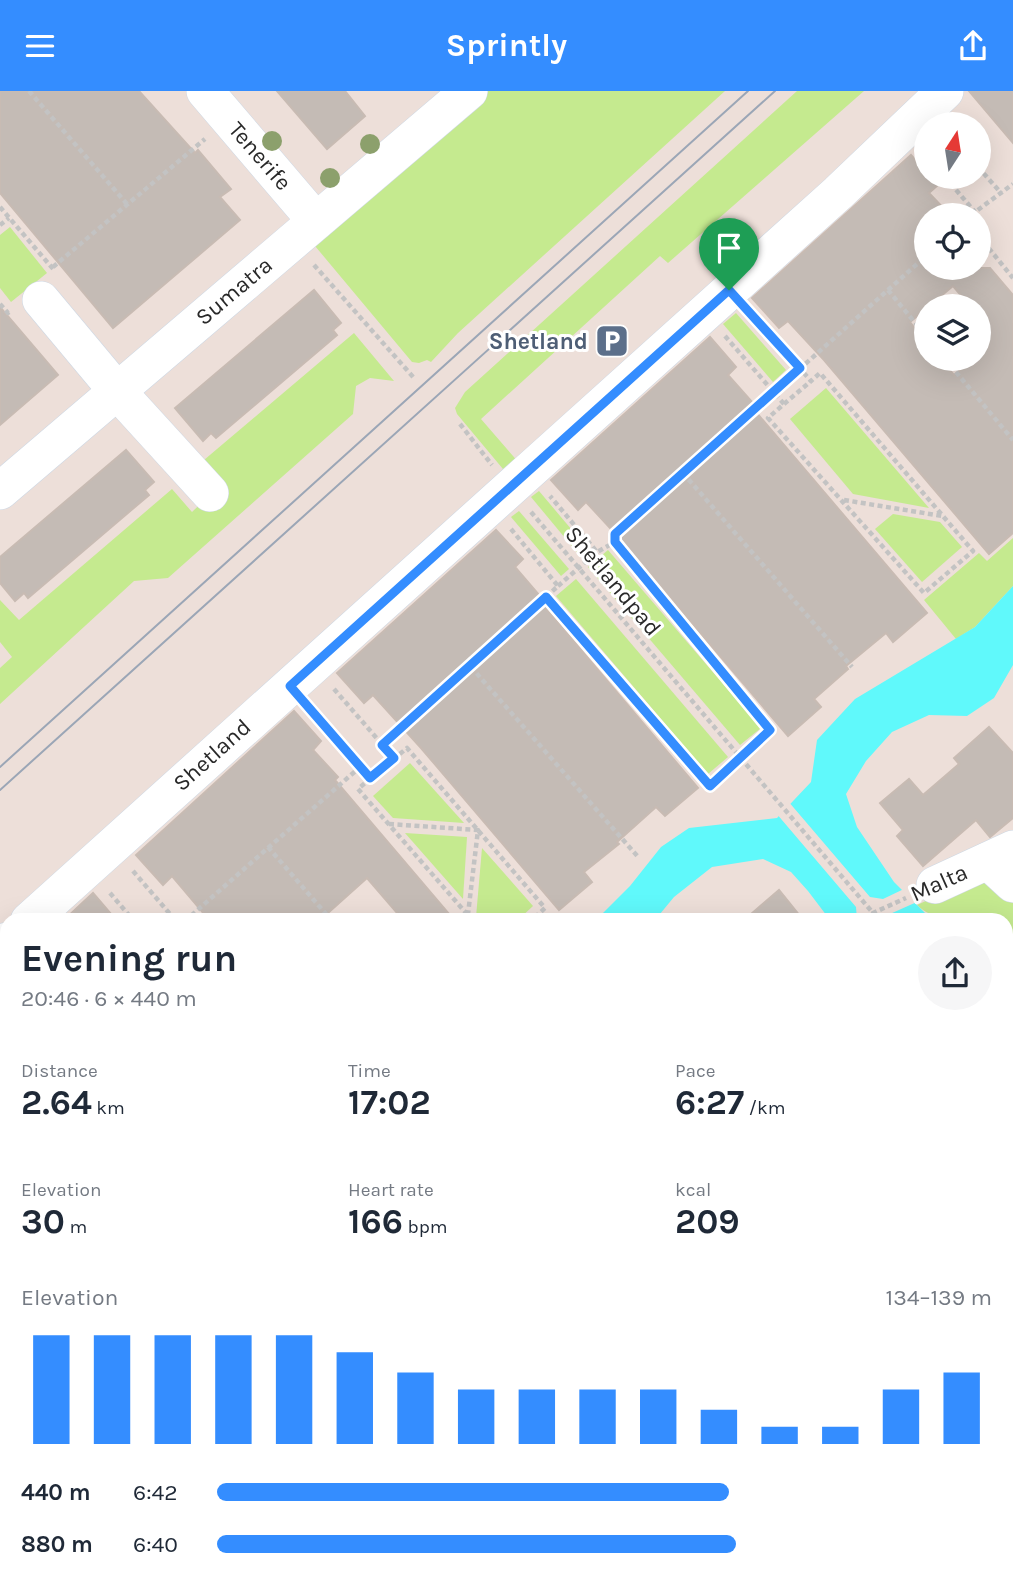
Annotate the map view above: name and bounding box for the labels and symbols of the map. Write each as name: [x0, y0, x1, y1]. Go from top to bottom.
north arrow: [914, 112, 990, 189]
street label: Tenerife: [223, 116, 297, 196]
pin: [699, 218, 759, 290]
street label: Sumatra: [190, 251, 278, 331]
parking icon: Shetland: [593, 322, 631, 360]
place label: Shetland: [489, 328, 588, 355]
street label: Shetlandpad: [559, 521, 667, 641]
street label: Shetland: [168, 713, 256, 797]
street label: Malta: [906, 858, 972, 908]

